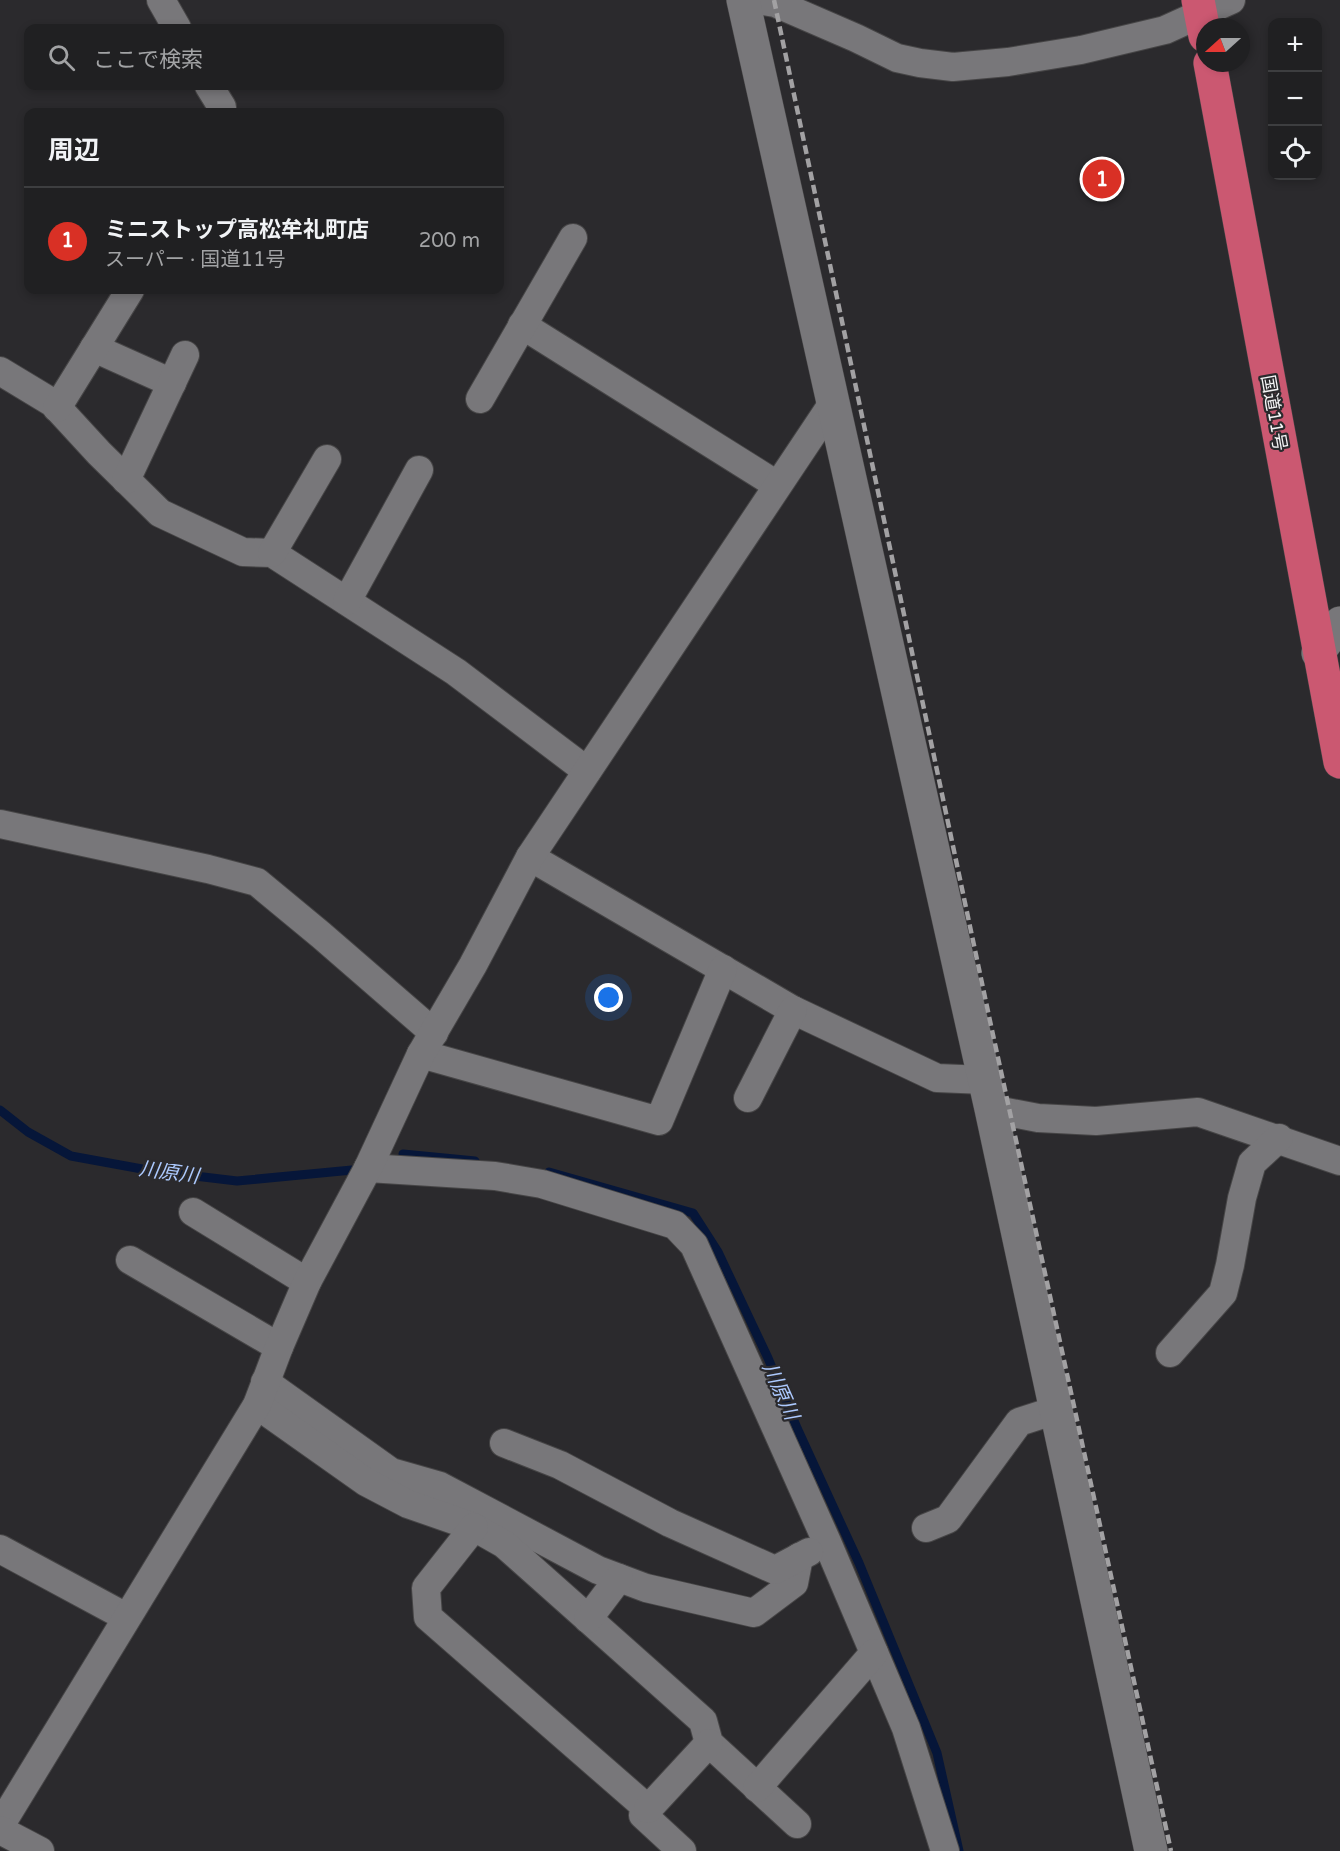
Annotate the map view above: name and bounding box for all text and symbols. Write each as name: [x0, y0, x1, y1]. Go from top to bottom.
north arrow: [1196, 18, 1250, 72]
map controls: [1268, 18, 1322, 180]
button: +: [1268, 18, 1322, 72]
search box: [24, 24, 504, 90]
icon: search: [45, 41, 78, 74]
text: ここで検索: [93, 47, 203, 73]
button: −: [1268, 72, 1322, 126]
button: locate: [1268, 126, 1322, 180]
text: 周辺: [48, 135, 100, 166]
pin: 1: [1082, 156, 1122, 201]
text: ミニストップ高松牟礼町店: [105, 217, 369, 243]
text: 1: [61, 229, 74, 253]
text: 200 m: [419, 229, 480, 253]
text: スーパー · 国道11号: [105, 248, 286, 272]
street label: 国道11号: [1257, 373, 1291, 453]
your location: [594, 983, 623, 1012]
water label: 川原川: [137, 1157, 202, 1189]
water label: 川原川: [757, 1359, 804, 1426]

